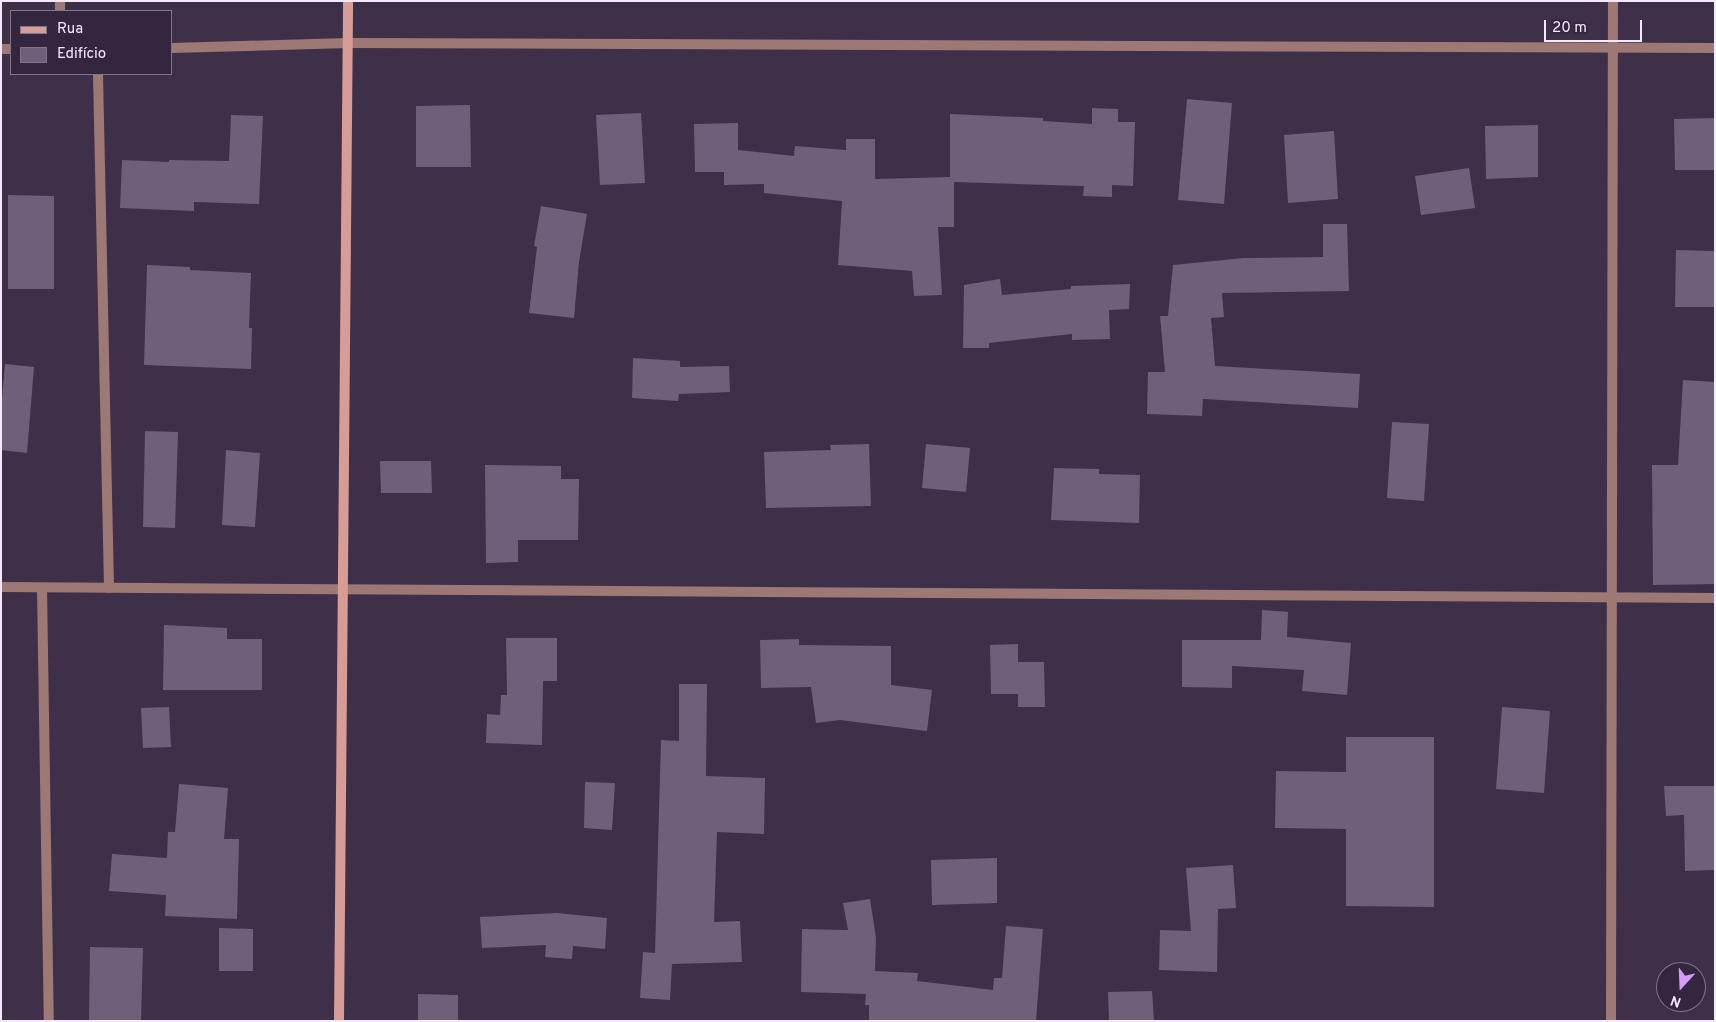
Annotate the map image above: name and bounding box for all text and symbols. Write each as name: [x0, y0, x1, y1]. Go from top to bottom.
legend: [10, 10, 172, 75]
scale bar: [1546, 10, 1644, 42]
text: 20 m: [1552, 19, 1587, 38]
text: Rua: [57, 20, 83, 39]
text: Edifício: [57, 45, 106, 64]
north arrow: [1656, 962, 1706, 1012]
text: N: [1668, 991, 1684, 1010]

